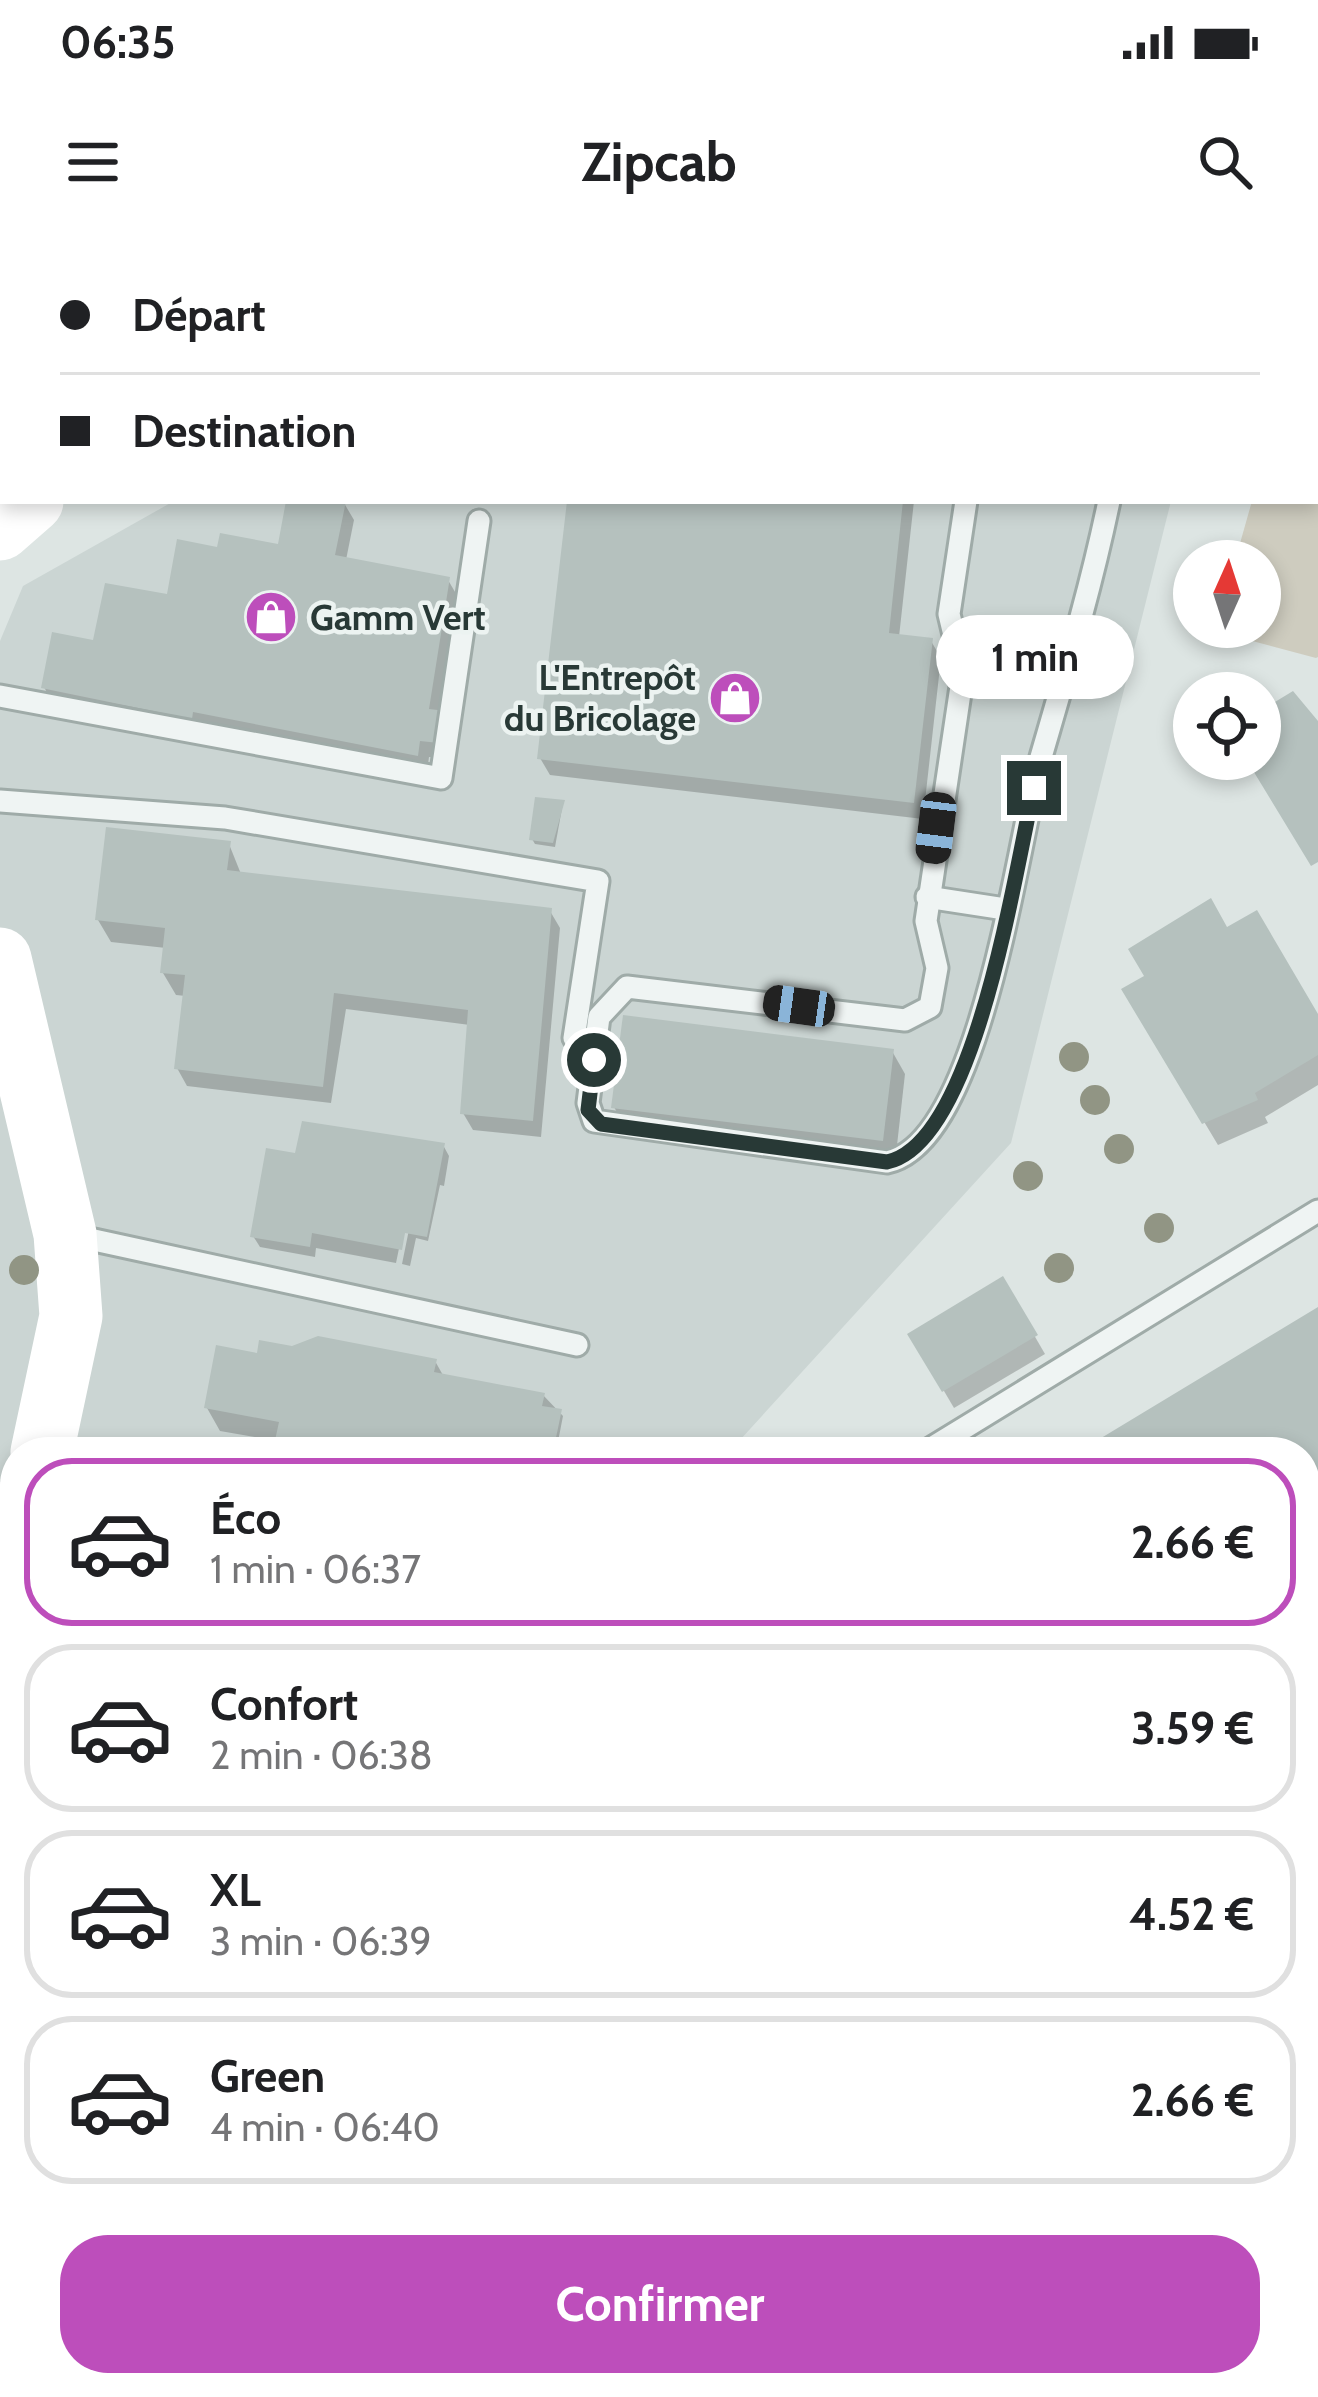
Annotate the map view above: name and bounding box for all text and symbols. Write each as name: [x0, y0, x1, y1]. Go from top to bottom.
text: 06:35: [60, 15, 175, 69]
icon: menu: [60, 129, 126, 195]
text: Zipcab: [581, 129, 737, 195]
icon: search: [1192, 129, 1258, 195]
text: Départ: [132, 288, 266, 342]
text: Destination: [132, 404, 356, 458]
north arrow: [1173, 540, 1281, 648]
map controls: [1173, 540, 1281, 780]
shop icon: Gamm Vert: [243, 589, 299, 645]
place label: Gamm Vert: [310, 595, 486, 639]
callout: 1 min: [935, 614, 1133, 698]
text: 1 min: [991, 633, 1079, 681]
place label: L'Entrepôt du Bricolage: [504, 655, 696, 740]
shop icon: L'Entrepôt du Bricolage: [707, 670, 763, 726]
button: locate: [1173, 672, 1281, 780]
route end: [1007, 761, 1061, 815]
car: [914, 790, 958, 866]
car: [761, 983, 837, 1029]
route start: [567, 1033, 621, 1087]
icon: car: [66, 1488, 174, 1596]
text: Éco: [210, 1491, 281, 1545]
text: 2.66 €: [1131, 1515, 1254, 1569]
text: 1 min · 06:37: [210, 1545, 421, 1593]
icon: car: [66, 1674, 174, 1782]
text: Confort: [210, 1677, 358, 1731]
text: 3.59 €: [1131, 1701, 1254, 1755]
text: 2 min · 06:38: [210, 1731, 433, 1779]
icon: car: [66, 1860, 174, 1968]
text: XL: [210, 1863, 261, 1917]
text: 4.52 €: [1129, 1887, 1254, 1941]
text: 3 min · 06:39: [210, 1917, 432, 1965]
icon: car: [66, 2046, 174, 2154]
text: Green: [210, 2049, 325, 2103]
text: 2.66 €: [1131, 2073, 1254, 2127]
text: 4 min · 06:40: [210, 2103, 440, 2151]
button: Confirmer: [60, 2235, 1260, 2373]

